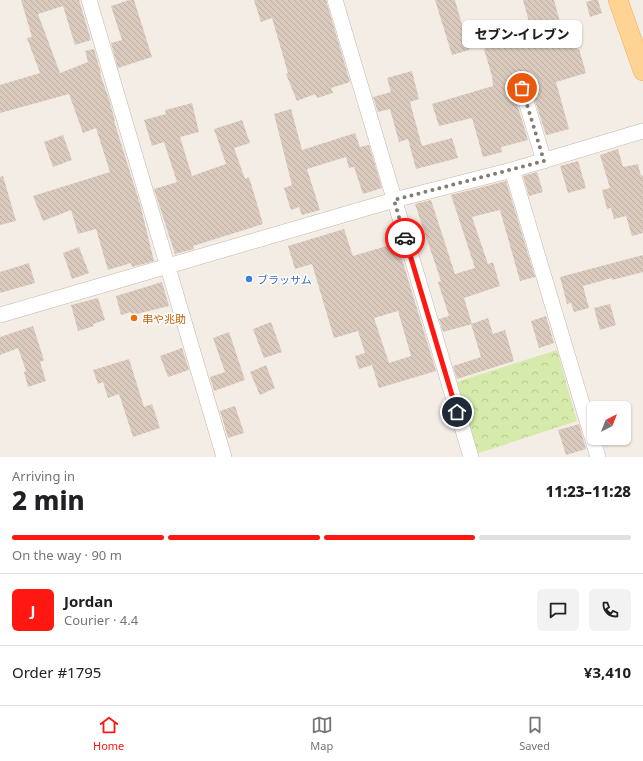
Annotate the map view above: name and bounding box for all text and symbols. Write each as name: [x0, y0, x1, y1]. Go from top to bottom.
callout: セブン-イレブン: [462, 20, 582, 48]
text: セブン-イレブン: [474, 25, 570, 43]
pin: [505, 71, 539, 105]
icon: bag: [511, 77, 533, 99]
courier: [385, 218, 425, 258]
icon: car: [394, 227, 416, 249]
place label: ブラッサム: [257, 272, 312, 287]
marker: ブラッサム: [244, 274, 254, 284]
place label: 串や兆助: [142, 311, 186, 326]
marker: 串や兆助: [129, 313, 139, 323]
pin: [440, 395, 474, 429]
icon: home: [446, 401, 468, 423]
north arrow: [587, 401, 631, 445]
map controls: [587, 401, 631, 445]
text: Arriving in: [12, 467, 75, 485]
text: 11:23–11:28: [546, 481, 631, 501]
text: 2 min: [12, 482, 85, 518]
text: On the way · 90 m: [12, 546, 122, 564]
button: chat: [537, 589, 579, 631]
button: phone: [589, 589, 631, 631]
text: Jordan: [64, 591, 113, 611]
text: J: [31, 600, 35, 620]
text: Courier · 4.4: [64, 611, 138, 629]
text: Order #1795: [12, 662, 101, 682]
text: ¥3,410: [584, 662, 631, 682]
tab: Home: [93, 714, 124, 753]
tab: Map: [310, 714, 333, 753]
tab: Saved: [519, 714, 550, 753]

